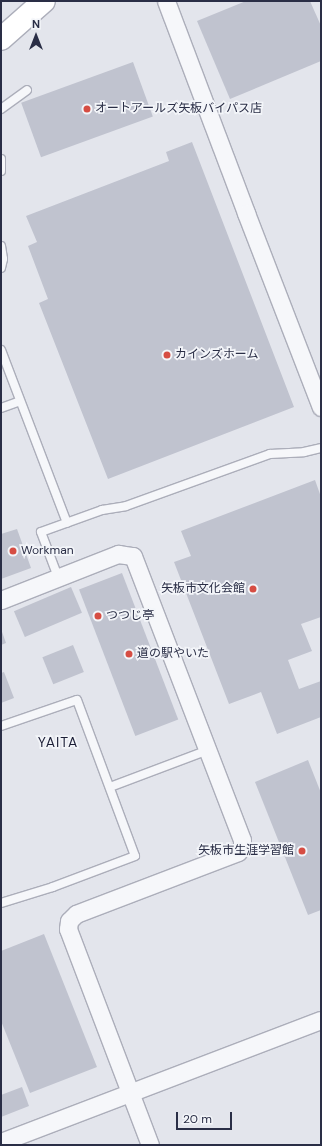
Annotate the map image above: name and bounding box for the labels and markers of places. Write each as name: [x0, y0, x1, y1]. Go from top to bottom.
place label: オートアールズ矢板バイパス店: [95, 102, 262, 116]
marker: オートアールズ矢板バイパス店: [82, 104, 92, 114]
place label: カインズホーム: [175, 348, 259, 362]
marker: カインズホーム: [162, 350, 172, 360]
place label: Workman: [21, 544, 74, 558]
marker: Workman: [8, 546, 18, 556]
place label: 矢板市文化会館: [161, 582, 245, 596]
marker: 矢板市文化会館: [248, 584, 258, 594]
place label: つつじ亭: [106, 609, 154, 623]
marker: つつじ亭: [93, 611, 103, 621]
place label: 道の駅やいた: [137, 647, 209, 661]
marker: 道の駅やいた: [124, 649, 134, 659]
place label: 矢板市生涯学習館: [198, 844, 294, 858]
marker: 矢板市生涯学習館: [297, 846, 307, 856]

